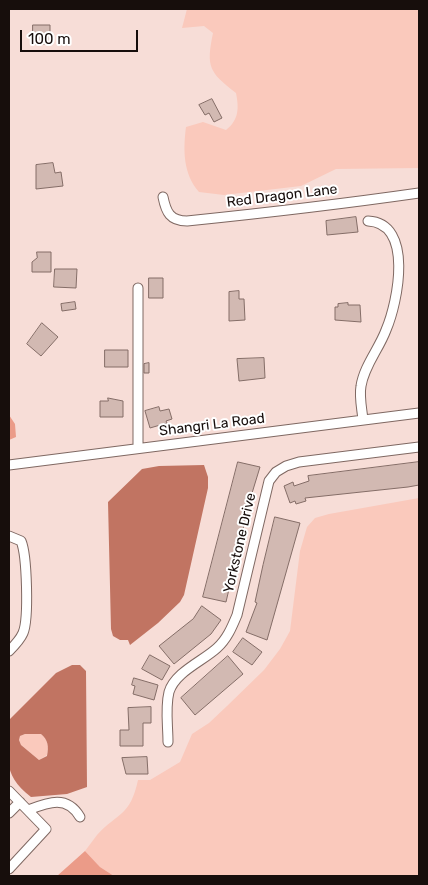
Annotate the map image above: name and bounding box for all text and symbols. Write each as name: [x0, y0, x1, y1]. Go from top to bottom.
scale bar: [22, 20, 140, 52]
text: 100 m: [28, 30, 70, 48]
street label: Red Dragon Lane: [226, 181, 338, 211]
street label: Shangri La Road: [158, 410, 266, 440]
street label: Yorkstone Drive: [220, 491, 260, 595]

